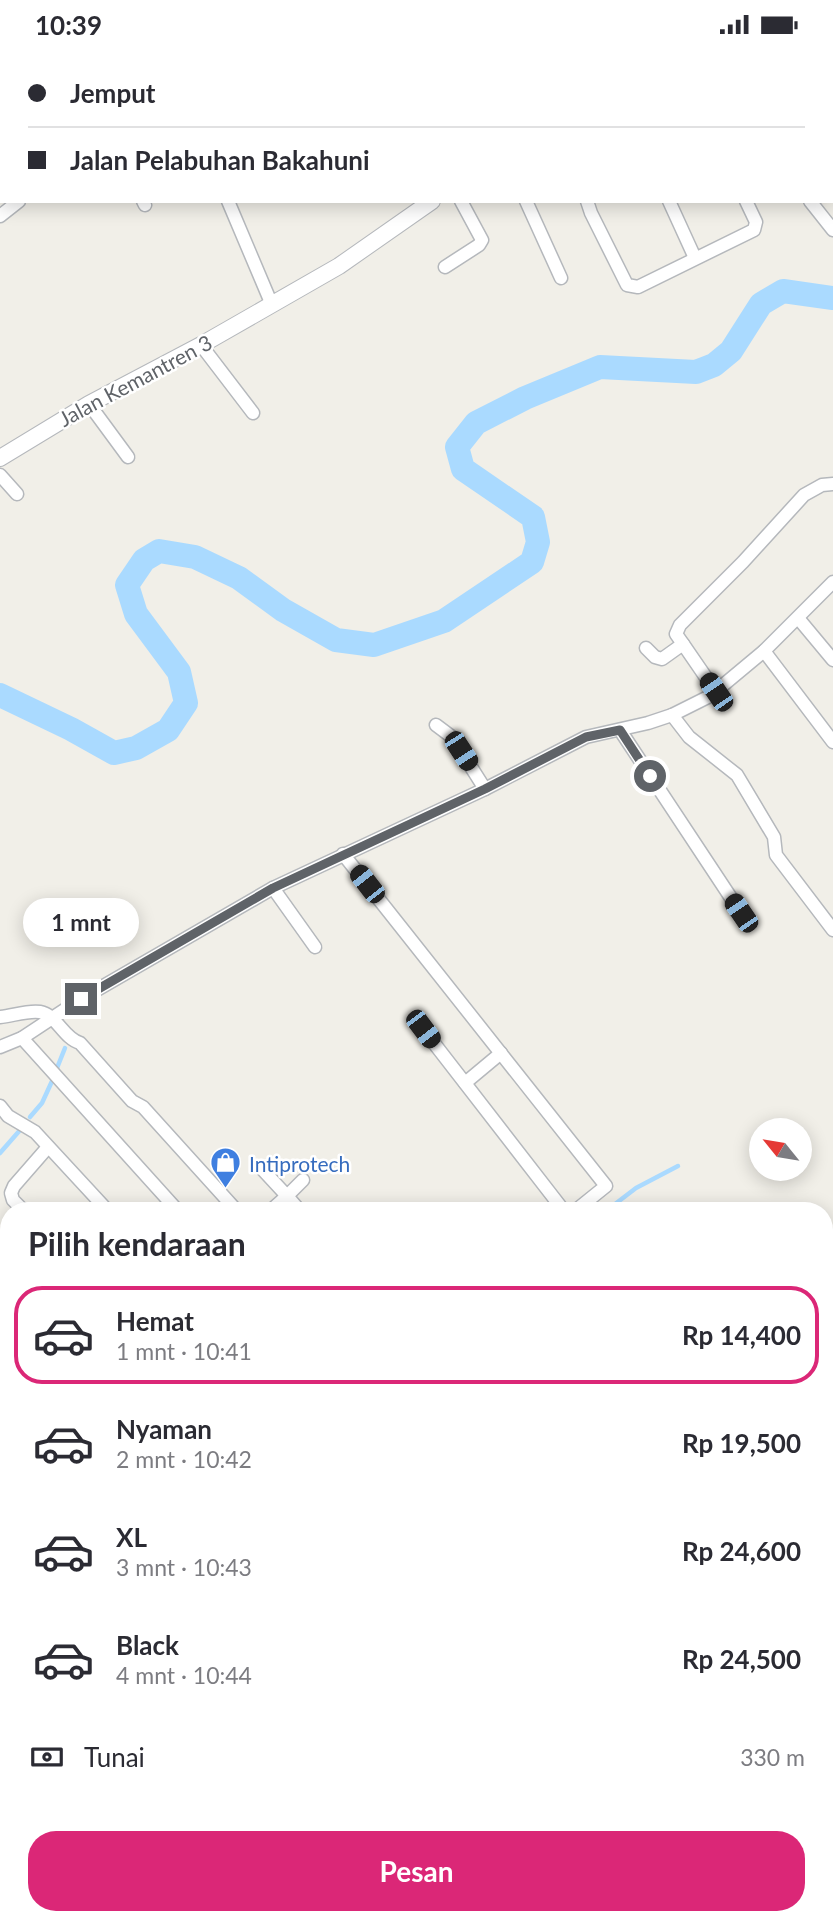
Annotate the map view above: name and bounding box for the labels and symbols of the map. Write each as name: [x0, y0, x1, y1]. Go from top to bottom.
street label: Jalan Kemantren 3: [54, 329, 216, 431]
car: [696, 669, 737, 715]
car: [441, 728, 482, 774]
route start: [634, 760, 666, 792]
car: [346, 861, 389, 907]
car: [721, 890, 762, 936]
callout: 1 mnt: [23, 897, 139, 947]
route end: [65, 983, 97, 1015]
car: [402, 1006, 445, 1052]
north arrow: [749, 1118, 812, 1181]
shop icon: Intiprotech: [209, 1146, 243, 1190]
place label: Intiprotech: [249, 1151, 350, 1176]

